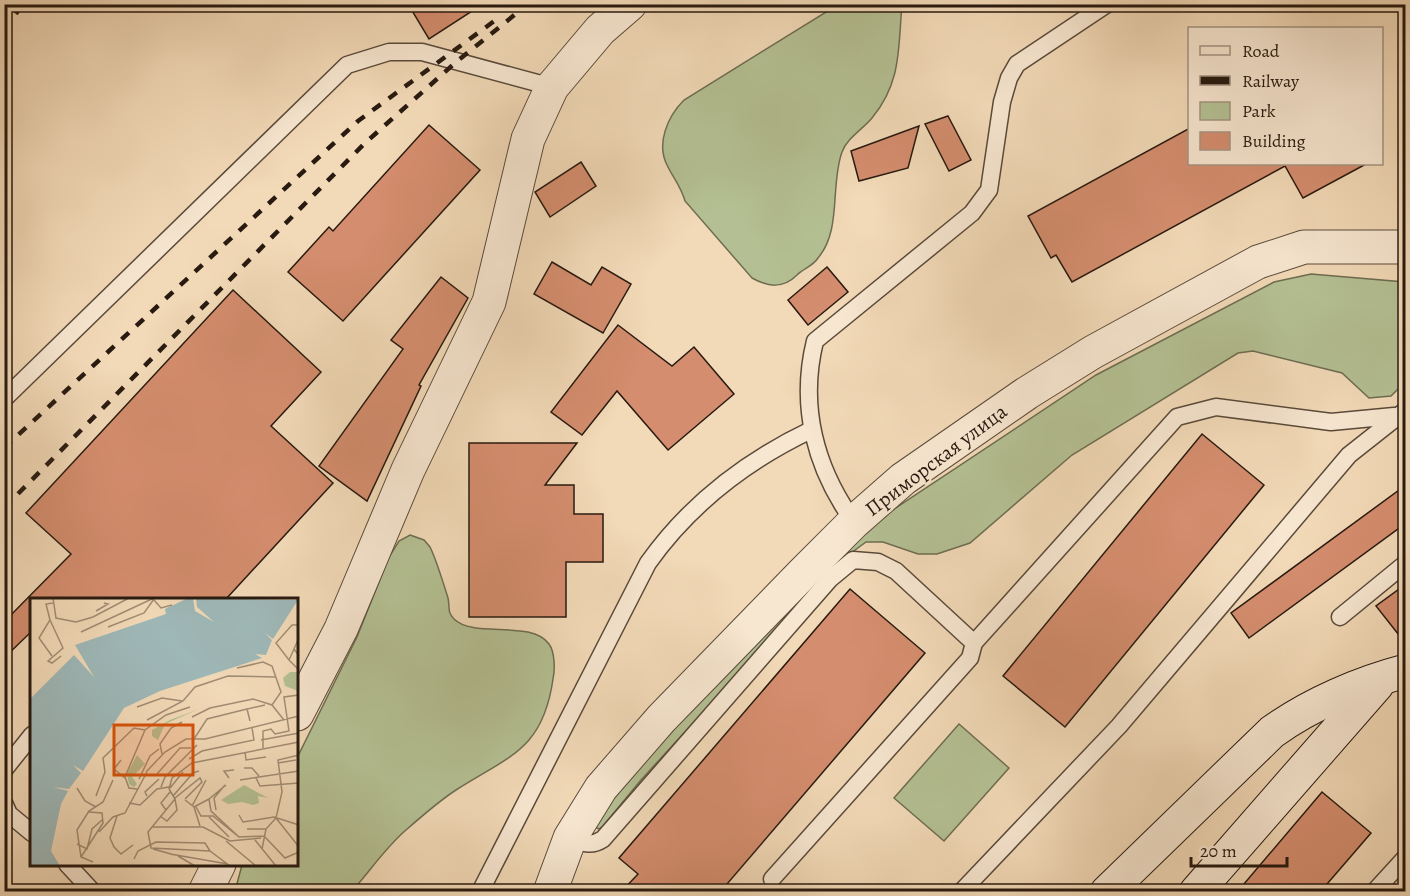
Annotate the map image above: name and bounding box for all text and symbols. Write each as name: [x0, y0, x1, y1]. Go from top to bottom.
legend: [1188, 27, 1383, 165]
text: Road: [1242, 39, 1280, 63]
text: Railway: [1242, 69, 1300, 93]
text: Park: [1242, 99, 1276, 123]
text: Building: [1242, 129, 1306, 153]
street label: Приморская улица: [859, 397, 1013, 523]
inset map: [30, 598, 298, 866]
scale bar: [1191, 830, 1287, 868]
text: 20 m: [1200, 839, 1237, 863]

